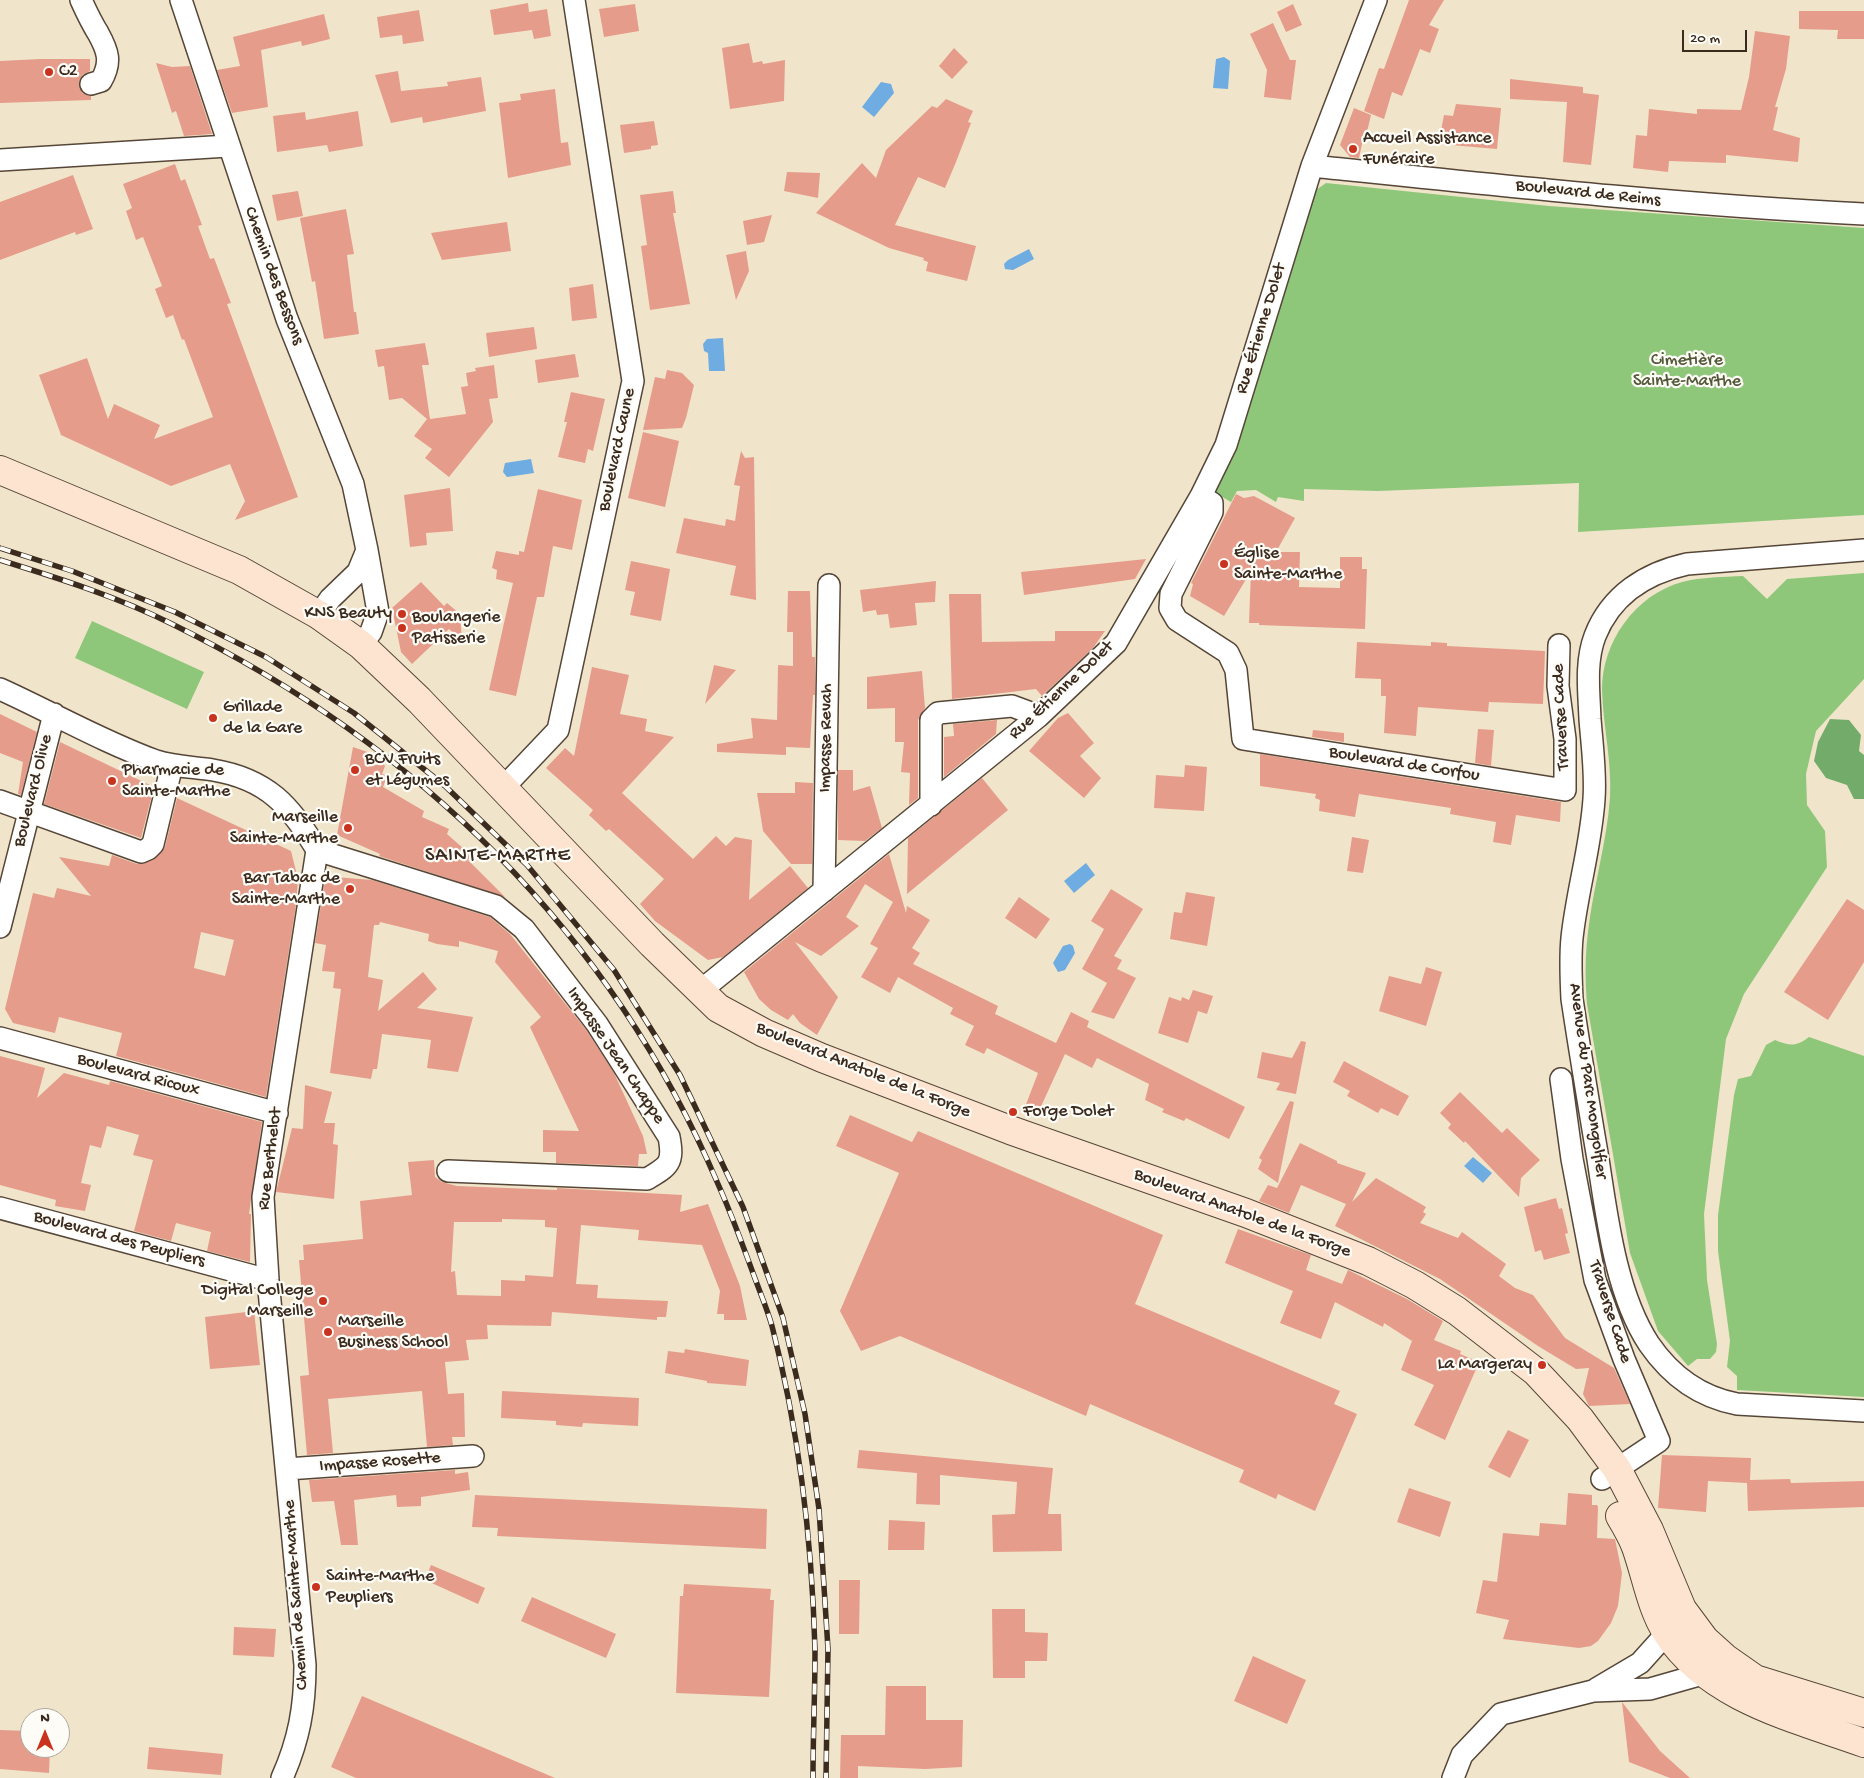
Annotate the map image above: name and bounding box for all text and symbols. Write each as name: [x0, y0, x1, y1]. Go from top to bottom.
scale bar: [1684, 20, 1749, 52]
text: 20 m: [1690, 30, 1720, 48]
place label: C2: [59, 61, 78, 83]
marker: C2: [43, 66, 55, 78]
place label: Accueil Assistance Funéraire: [1363, 128, 1491, 170]
marker: Accueil Assistance Funéraire: [1347, 143, 1359, 155]
street label: Boulevard de Reims: [1515, 176, 1661, 212]
street label: Chemin des Bessons: [238, 204, 308, 348]
street label: Rue Étienne Dolet: [1232, 261, 1292, 397]
park label: Cimetière Sainte-Marthe: [1633, 350, 1741, 392]
street label: Boulevard Caune: [594, 386, 642, 514]
place label: Église Sainte-Marthe: [1234, 543, 1342, 586]
marker: Église Sainte-Marthe: [1218, 558, 1230, 570]
place label: KNS Beauty: [305, 603, 392, 625]
place label: Boulangerie Patisserie: [412, 607, 501, 650]
marker: KNS Beauty: [396, 608, 408, 620]
marker: Boulangerie Patisserie: [396, 622, 408, 634]
street label: Rue Étienne Dolet: [1005, 637, 1119, 745]
street label: Traverse Cade: [1548, 663, 1576, 771]
street label: Impasse Revah: [815, 683, 839, 793]
place label: Grillade de la Gare: [223, 697, 302, 740]
marker: Grillade de la Gare: [207, 712, 219, 724]
street label: Boulevard Olive: [10, 732, 58, 850]
street label: Boulevard de Corfou: [1327, 742, 1481, 788]
place label: BCV Fruits et Légumes: [365, 749, 449, 792]
place label: Pharmacie de Sainte-Marthe: [122, 760, 230, 802]
marker: BCV Fruits et Légumes: [349, 764, 361, 776]
marker: Pharmacie de Sainte-Marthe: [106, 775, 118, 787]
place label: Marseille Sainte-Marthe: [230, 807, 338, 850]
marker: Marseille Sainte-Marthe: [342, 822, 354, 834]
district label: SAINTE-MARTHE: [423, 845, 573, 869]
place label: Bar Tabac de Sainte-Marthe: [232, 868, 340, 911]
marker: Bar Tabac de Sainte-Marthe: [344, 883, 356, 895]
street label: Avenue du Parc Mongolfier: [1563, 982, 1611, 1180]
street label: Impasse Jean Chappe: [561, 983, 669, 1129]
street label: Boulevard Anatole de la Forge: [753, 1018, 973, 1124]
street label: Boulevard Ricoux: [74, 1049, 202, 1103]
place label: Forge Dolet: [1023, 1101, 1113, 1123]
street label: Rue Berthelot: [254, 1106, 288, 1212]
marker: Forge Dolet: [1007, 1106, 1019, 1118]
street label: Boulevard Anatole de la Forge: [1130, 1165, 1354, 1263]
street label: Boulevard des Peupliers: [31, 1207, 207, 1273]
street label: Traverse Cade: [1582, 1258, 1636, 1366]
place label: Digital College Marseille: [202, 1280, 313, 1322]
marker: Digital College Marseille: [317, 1295, 329, 1307]
place label: Marseille Business School: [338, 1311, 448, 1354]
marker: Marseille Business School: [322, 1326, 334, 1338]
place label: La Margeray: [1438, 1354, 1532, 1376]
marker: La Margeray: [1536, 1359, 1548, 1371]
street label: Impasse Rosette: [319, 1448, 441, 1478]
street label: Chemin de Sainte-Marthe: [280, 1499, 314, 1691]
place label: Sainte-Marthe Peupliers: [326, 1566, 434, 1608]
marker: Sainte-Marthe Peupliers: [310, 1581, 322, 1593]
north arrow: [20, 1708, 70, 1758]
text: N: [40, 1710, 50, 1727]

